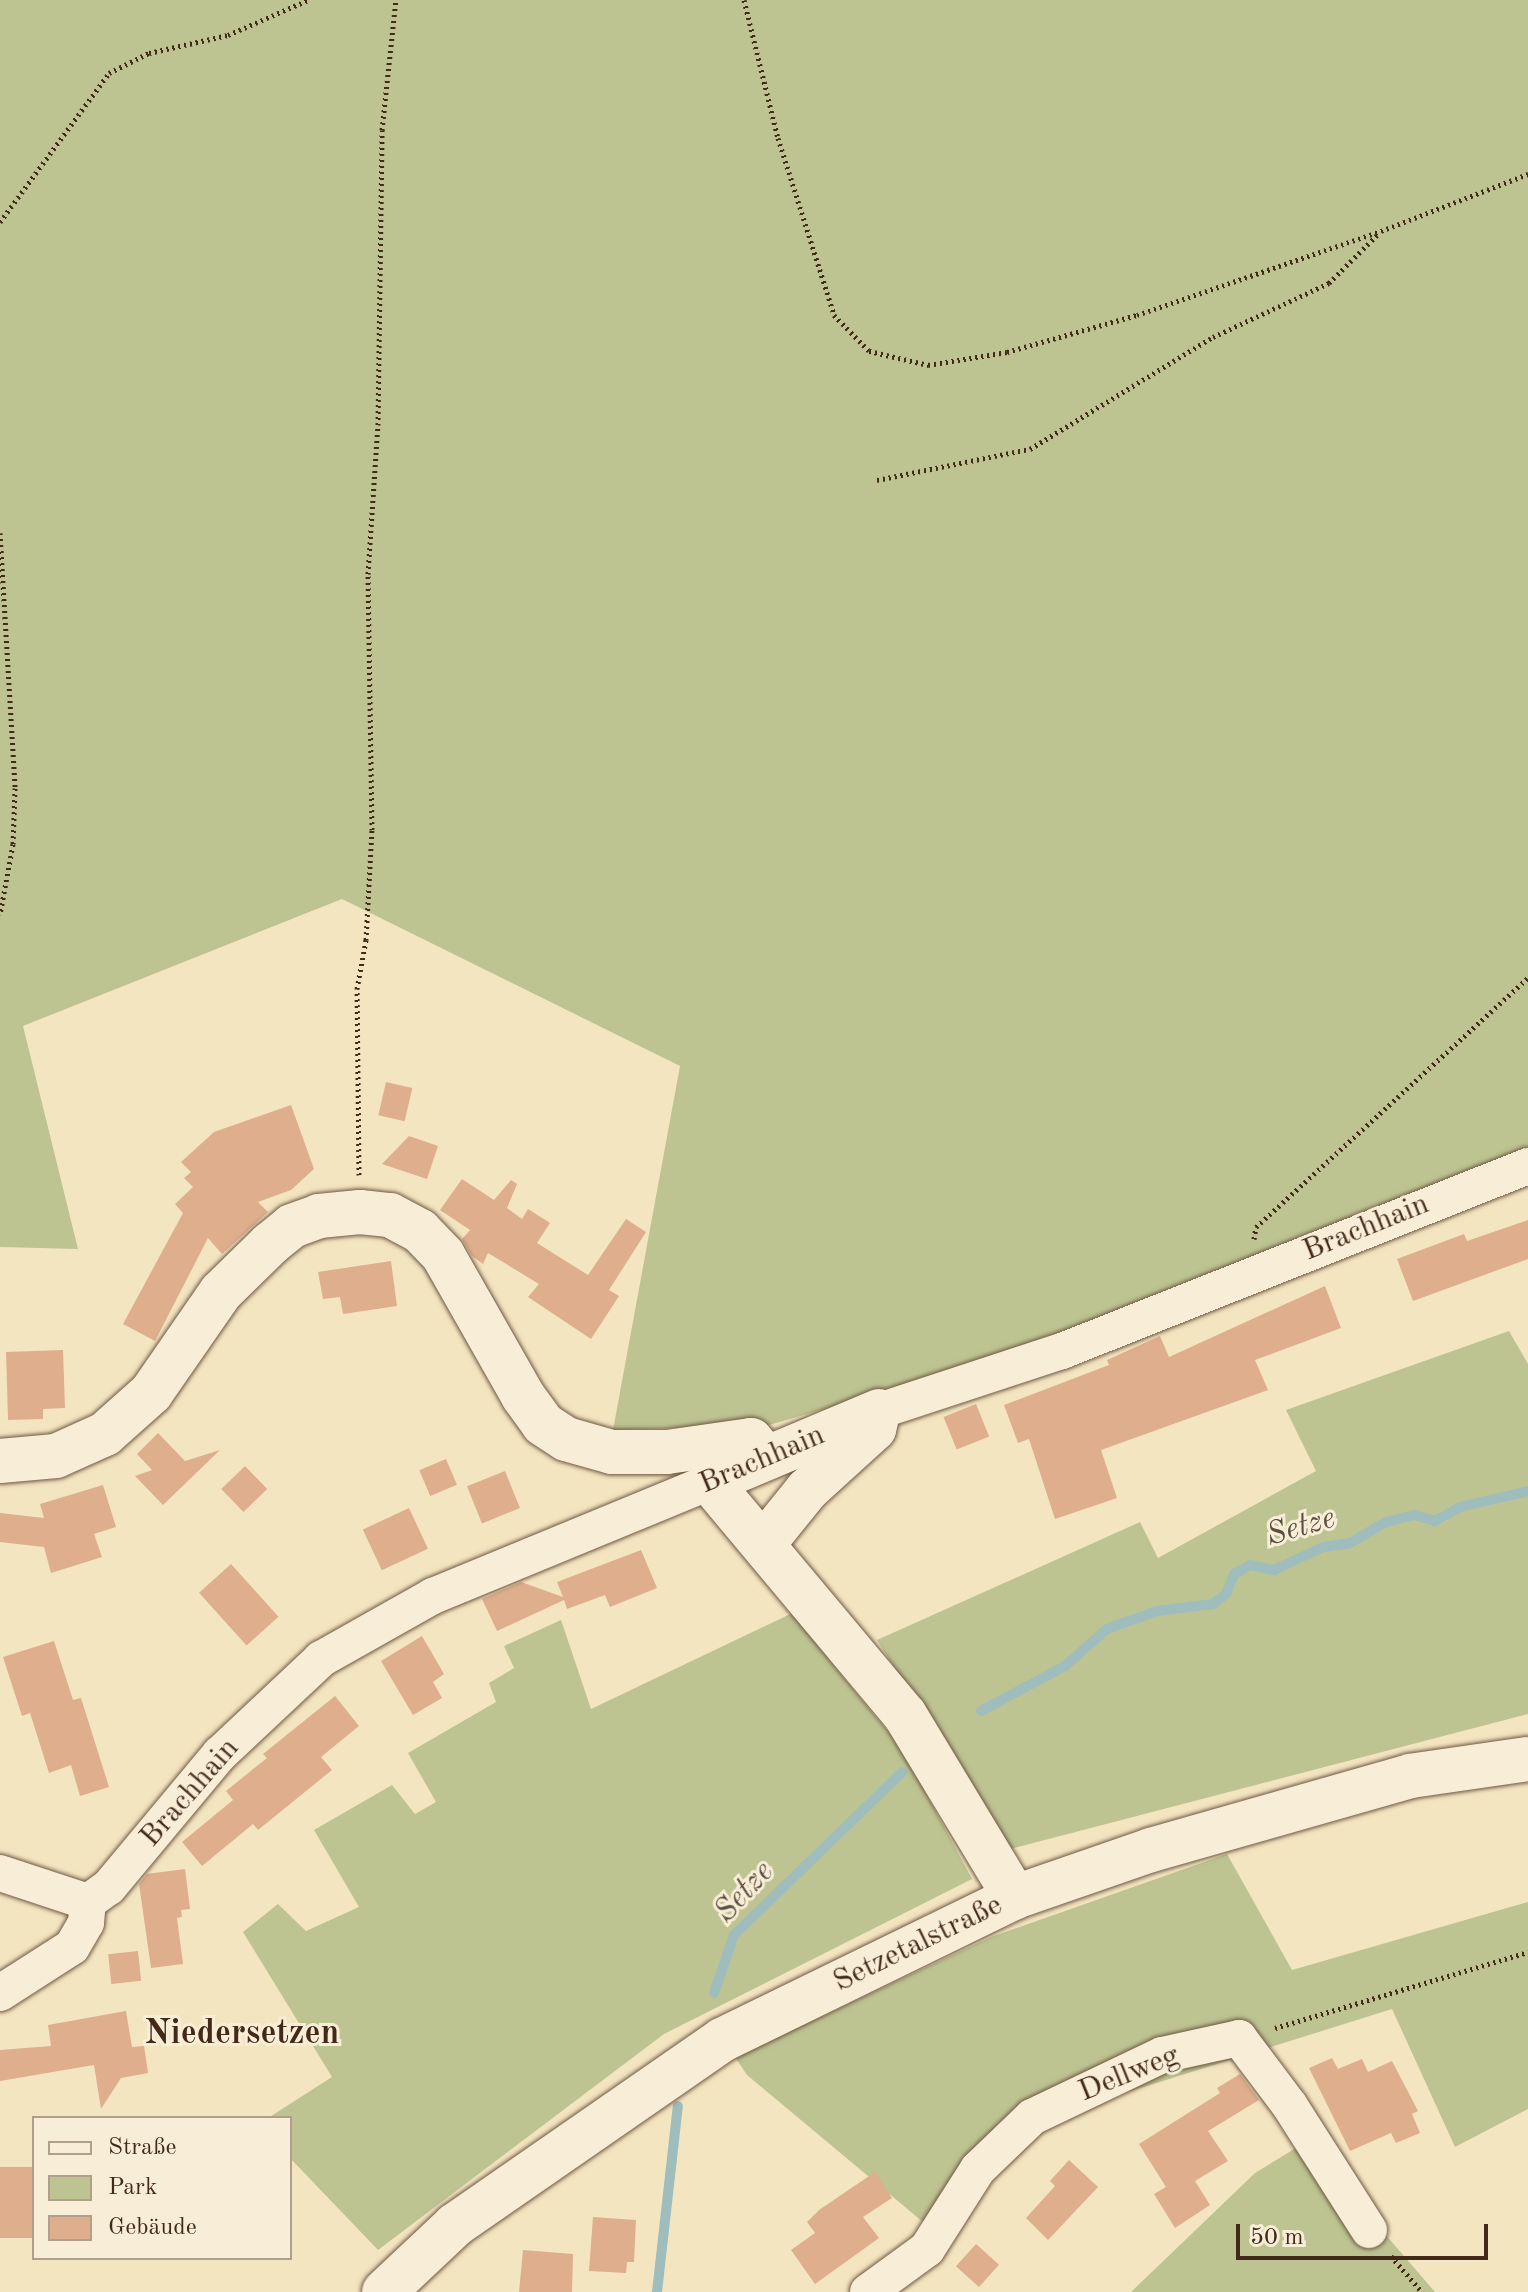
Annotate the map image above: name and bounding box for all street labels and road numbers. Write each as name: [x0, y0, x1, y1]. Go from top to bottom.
street label: Brachhain: [1298, 1186, 1434, 1270]
street label: Brachhain: [694, 1418, 830, 1502]
street label: Brachhain: [133, 1731, 247, 1855]
street label: Setzetalstraße: [828, 1888, 1008, 2000]
street label: Dellweg: [1073, 2038, 1185, 2110]

